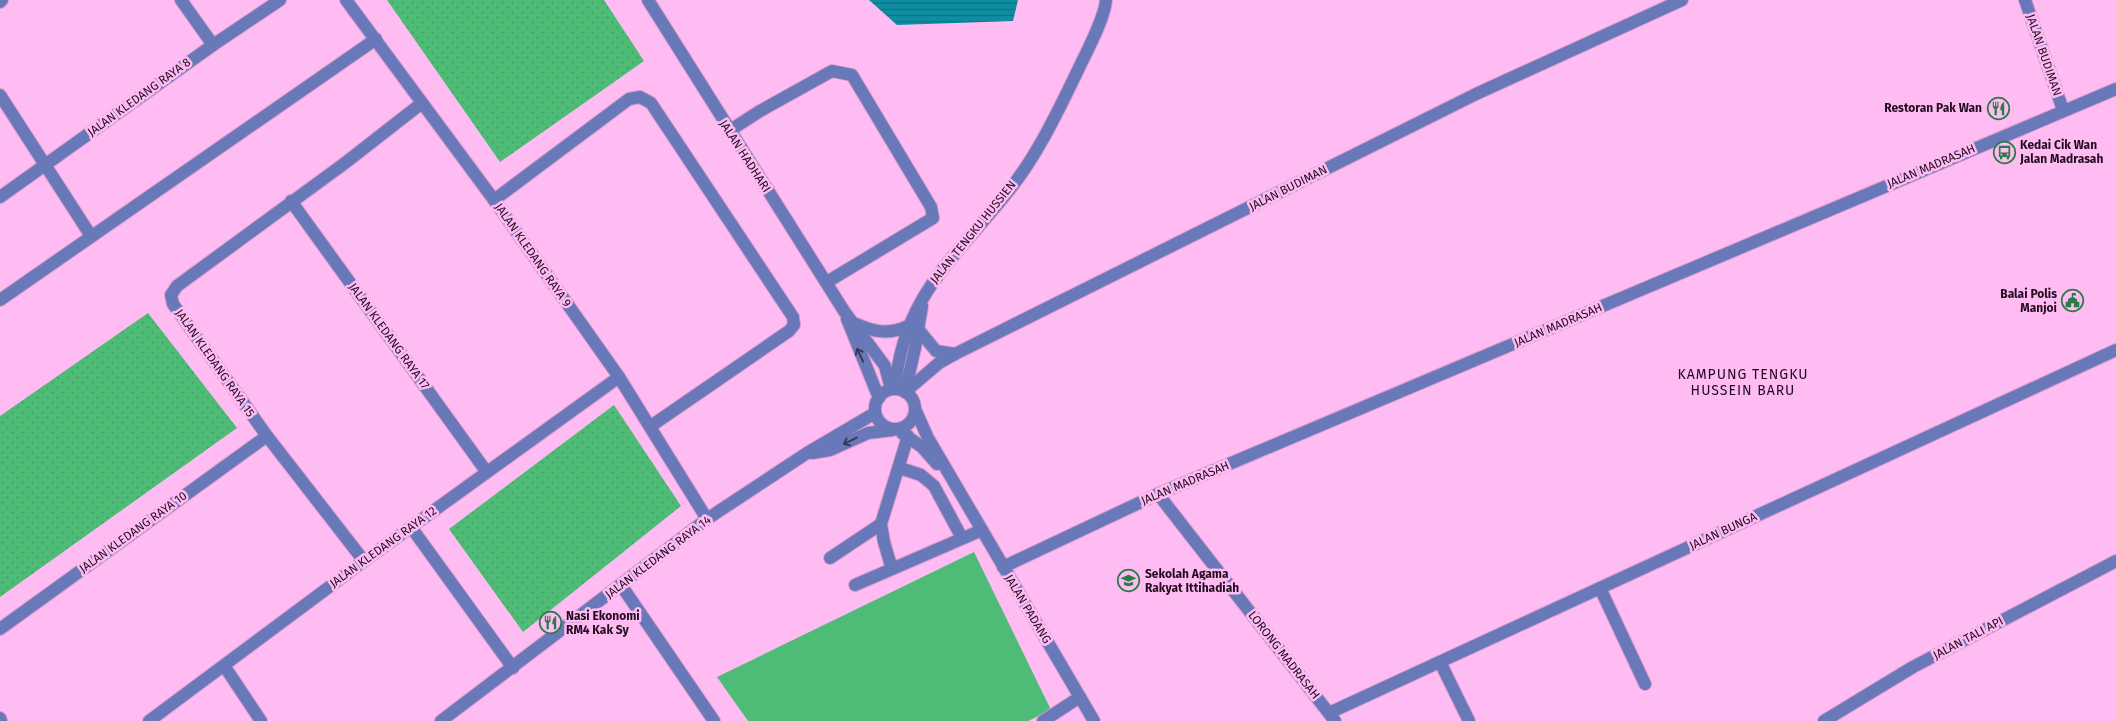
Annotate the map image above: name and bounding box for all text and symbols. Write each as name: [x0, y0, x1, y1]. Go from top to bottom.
street label: JALAN BUDIMAN: [2023, 12, 2065, 98]
street label: JALAN KLEDANG RAYA 8: [85, 55, 194, 139]
restaurant icon: Restoran Pak Wan: [1986, 96, 2010, 120]
place label: Restoran Pak Wan: [1884, 101, 1982, 115]
street label: JALAN HADHARI: [716, 117, 774, 195]
place label: Kedai Cik Wan Jalan Madrasah: [2019, 138, 2103, 166]
bus stop icon: Kedai Cik Wan Jalan Madrasah: [1992, 140, 2016, 164]
street label: JALAN MADRASAH: [1885, 141, 1977, 191]
street label: JALAN BUDIMAN: [1247, 162, 1329, 214]
street label: JALAN TENGKU HUSSIEN: [927, 178, 1019, 286]
street label: JALAN KLEDANG RAYA 9: [492, 200, 574, 310]
street label: JALAN KLEDANG RAYA 17: [346, 280, 432, 392]
place label: Balai Polis Manjoi: [2000, 287, 2057, 315]
public building icon: Balai Polis Manjoi: [2061, 289, 2085, 313]
street label: JALAN MADRASAH: [1512, 300, 1604, 350]
street label: JALAN KLEDANG RAYA 15: [172, 306, 258, 420]
one-way arrow: [855, 348, 865, 363]
district label: KAMPUNG TENGKU HUSSEIN BARU: [1677, 366, 1809, 399]
one-way arrow: [842, 436, 857, 446]
street label: JALAN MADRASAH: [1139, 458, 1231, 508]
street label: JALAN KLEDANG RAYA 10: [77, 488, 190, 576]
street label: JALAN KLEDANG RAYA 12: [327, 504, 439, 590]
street label: JALAN BUNGA: [1687, 509, 1759, 553]
street label: JALAN KLEDANG RAYA 14: [602, 512, 714, 601]
place label: Sekolah Agama Rakyat Ittihadiah: [1145, 567, 1239, 595]
school or university icon: Sekolah Agama Rakyat Ittihadiah: [1117, 569, 1141, 593]
street label: JALAN PADANG: [1002, 572, 1054, 646]
street label: LORONG MADRASAH: [1245, 608, 1323, 702]
place label: Nasi Ekonomi RM4 Kak Sy: [566, 609, 640, 637]
restaurant icon: Nasi Ekonomi RM4 Kak Sy: [538, 611, 562, 635]
street label: JALAN TALI API: [1931, 614, 2005, 662]

